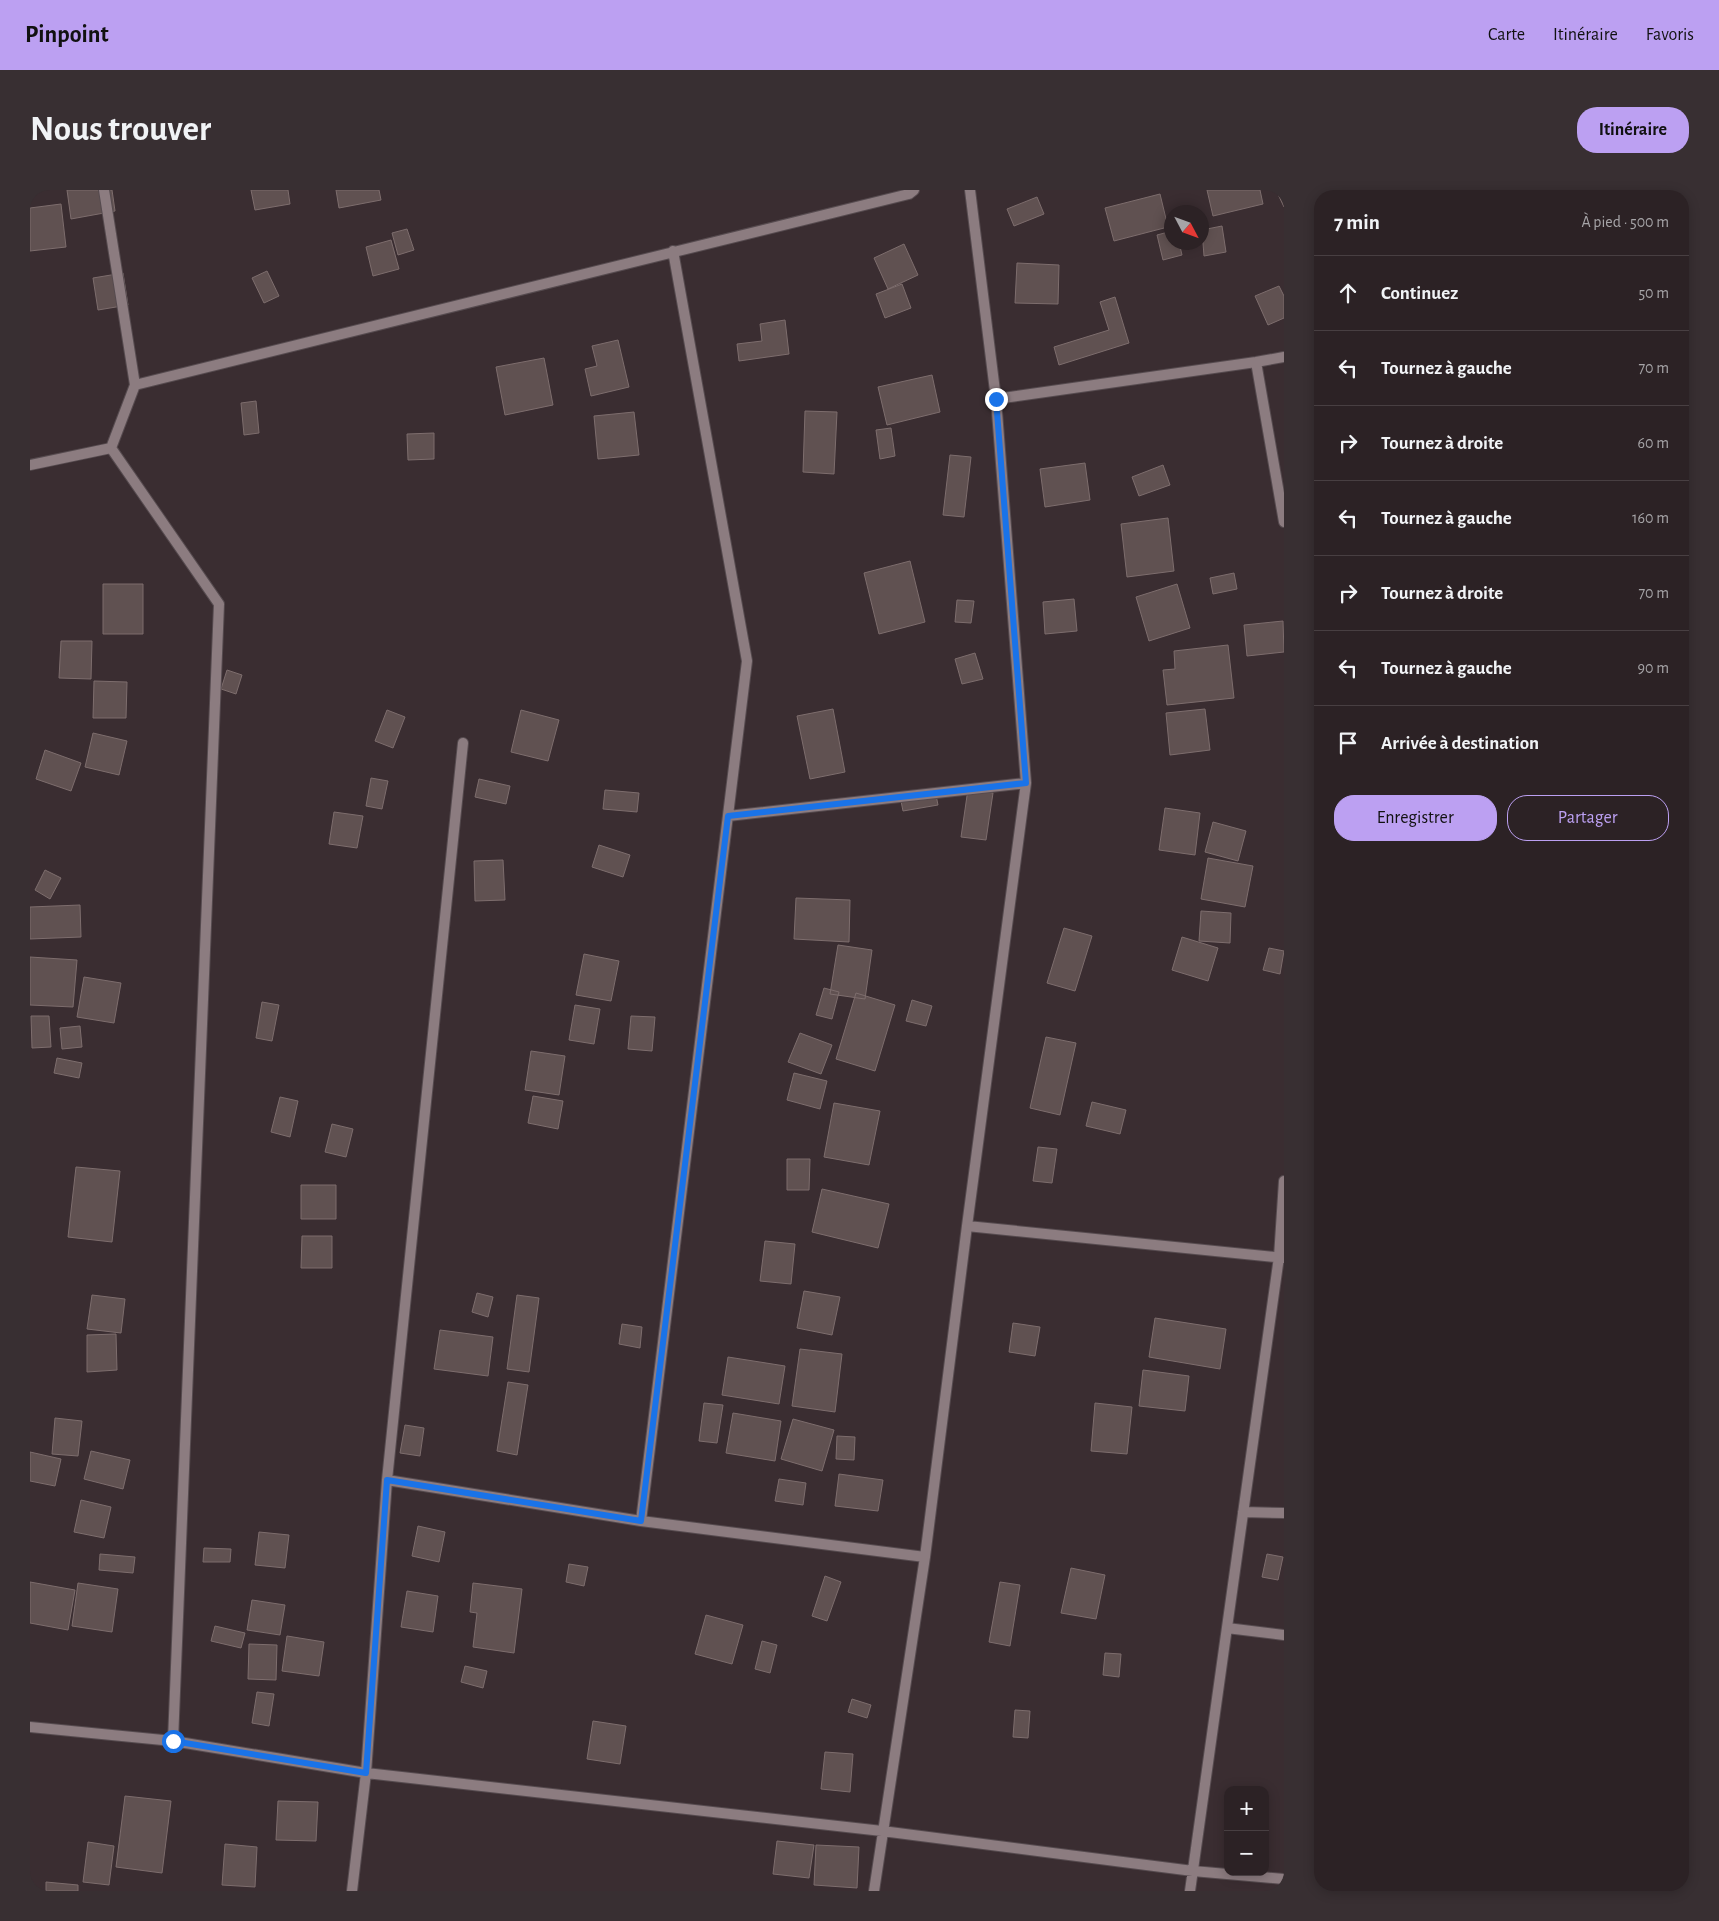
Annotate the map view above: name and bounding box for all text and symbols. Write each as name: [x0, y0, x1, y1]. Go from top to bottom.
text: Pinpoint: [25, 23, 109, 47]
text: Carte: [1488, 26, 1525, 44]
text: Itinéraire: [1553, 26, 1618, 44]
text: Favoris: [1646, 26, 1694, 44]
button: Itinéraire: [1577, 107, 1689, 153]
text: Nous trouver: [30, 112, 211, 147]
north arrow: [1164, 205, 1209, 250]
text: 7 min: [1334, 212, 1380, 233]
text: À pied · 500 m: [1581, 214, 1669, 230]
icon: ahead: [1334, 279, 1362, 307]
text: Continuez: [1381, 284, 1458, 303]
text: 50 m: [1638, 285, 1669, 301]
icon: left: [1334, 354, 1362, 382]
text: Tournez à gauche: [1381, 359, 1512, 378]
text: 70 m: [1638, 360, 1669, 376]
route end: [985, 388, 1008, 411]
icon: right: [1334, 429, 1362, 457]
text: Tournez à droite: [1381, 434, 1503, 453]
text: 60 m: [1638, 435, 1669, 451]
icon: left: [1334, 504, 1362, 532]
text: Tournez à gauche: [1381, 509, 1512, 528]
text: 160 m: [1632, 510, 1669, 526]
icon: right: [1334, 579, 1362, 607]
text: Tournez à droite: [1381, 584, 1503, 603]
text: 70 m: [1638, 585, 1669, 601]
icon: left: [1334, 654, 1362, 682]
text: Tournez à gauche: [1381, 659, 1512, 678]
text: 90 m: [1638, 660, 1669, 676]
icon: arrive: [1334, 729, 1362, 757]
text: Arrivée à destination: [1381, 734, 1539, 753]
button: Enregistrer: [1334, 795, 1497, 841]
button: Partager: [1507, 795, 1669, 841]
route start: [162, 1730, 185, 1753]
map controls: [1224, 1786, 1269, 1876]
button: +: [1224, 1786, 1269, 1831]
button: −: [1224, 1831, 1269, 1876]

